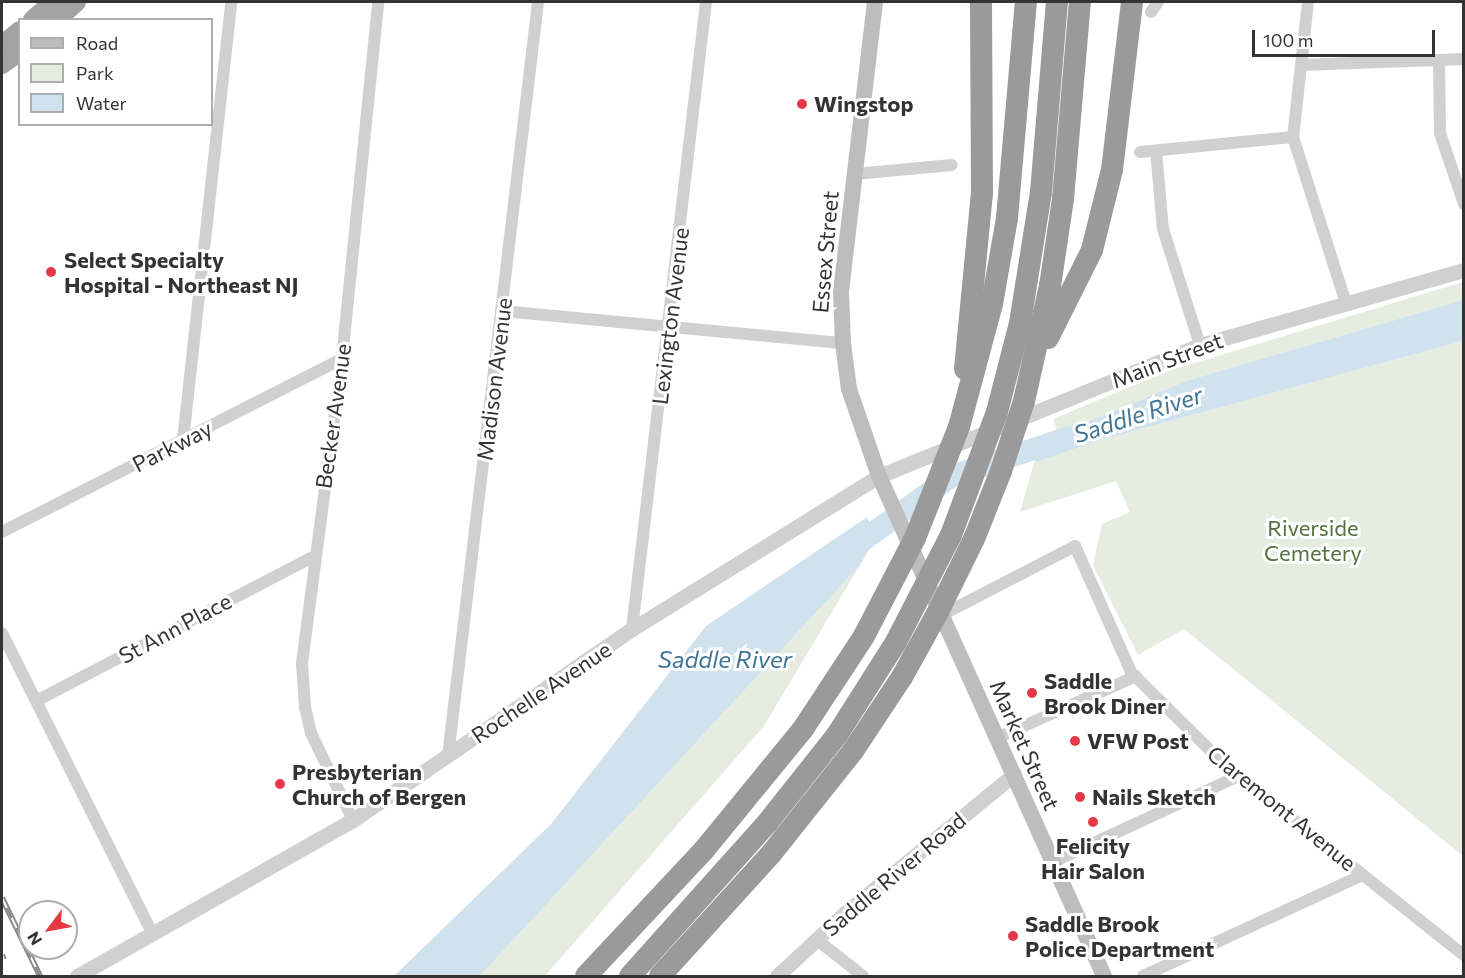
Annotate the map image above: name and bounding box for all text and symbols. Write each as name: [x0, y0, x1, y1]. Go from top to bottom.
legend: [18, 18, 213, 126]
scale bar: [1255, 18, 1438, 56]
text: 100 m: [1263, 29, 1313, 51]
text: Road: [76, 32, 118, 54]
text: Park: [76, 62, 114, 84]
place label: Wingstop: [814, 91, 913, 117]
text: Water: [76, 92, 127, 114]
marker: Wingstop: [795, 97, 809, 111]
street label: Essex Street: [807, 190, 843, 314]
street label: Lexington Avenue: [646, 226, 694, 406]
place label: Select Specialty Hospital - Northeast NJ: [64, 246, 299, 298]
marker: Select Specialty Hospital - Northeast NJ: [42, 263, 60, 281]
street label: Madison Avenue: [471, 296, 517, 462]
street label: Main Street: [1108, 327, 1226, 393]
street label: Becker Avenue: [310, 342, 356, 490]
water label: Saddle River: [1070, 380, 1206, 448]
street label: Parkway: [128, 415, 216, 477]
park label: Riverside Cemetery: [1264, 514, 1362, 566]
street label: St Ann Place: [114, 587, 236, 669]
street label: Rochelle Avenue: [466, 636, 616, 748]
water label: Saddle River: [658, 645, 792, 673]
place label: Saddle Brook Diner: [1044, 667, 1166, 718]
street label: Market Street: [985, 676, 1065, 814]
marker: Saddle Brook Diner: [1025, 686, 1039, 700]
place label: VFW Post: [1087, 728, 1189, 754]
marker: VFW Post: [1068, 734, 1082, 748]
street label: Claremont Avenue: [1202, 740, 1362, 876]
place label: Presbyterian Church of Bergen: [292, 758, 466, 810]
marker: Presbyterian Church of Bergen: [273, 777, 287, 791]
place label: Nails Sketch: [1092, 784, 1216, 810]
marker: Nails Sketch: [1073, 790, 1087, 804]
street label: Saddle River Road: [817, 807, 971, 941]
marker: Felicity Hair Salon: [1086, 815, 1100, 829]
place label: Felicity Hair Salon: [1041, 832, 1145, 884]
north arrow: [18, 900, 78, 960]
place label: Saddle Brook Police Department: [1025, 910, 1214, 962]
text: N: [23, 929, 45, 949]
marker: Saddle Brook Police Department: [1006, 929, 1020, 943]

